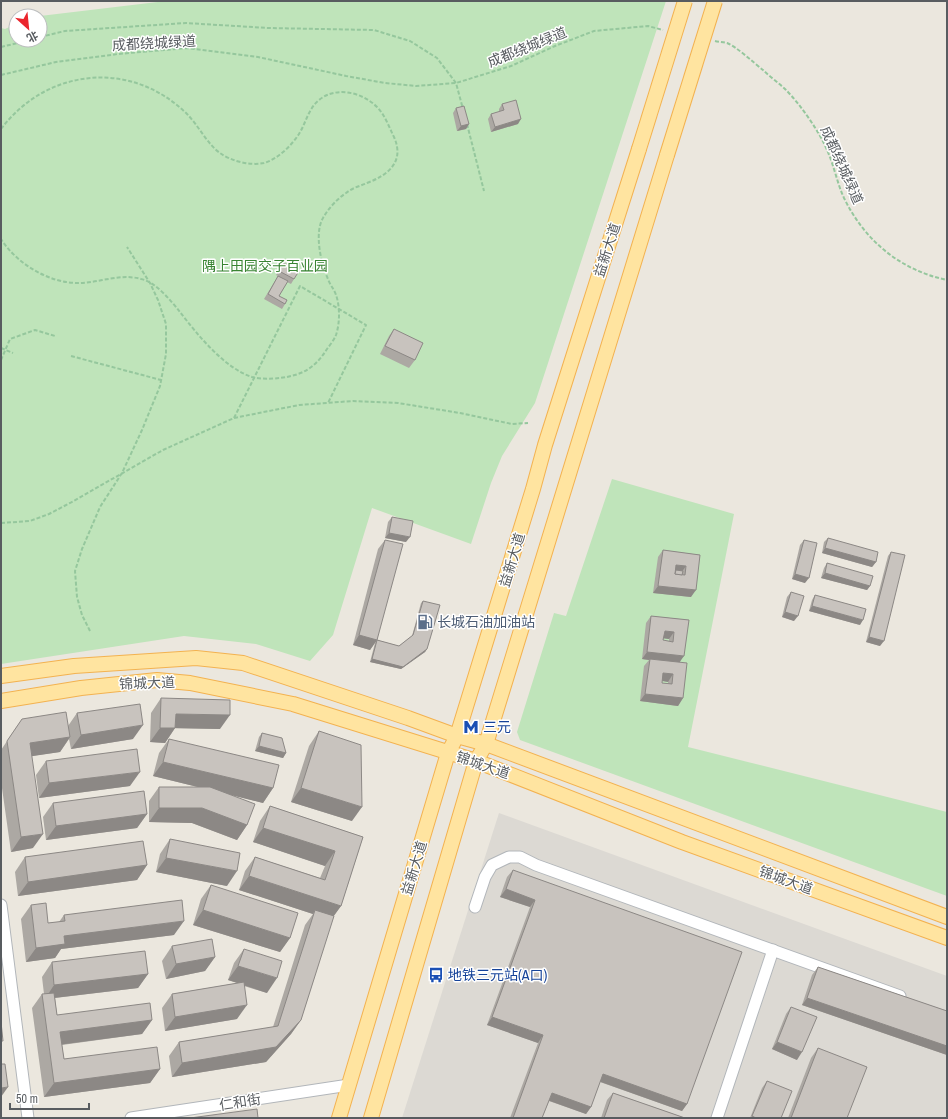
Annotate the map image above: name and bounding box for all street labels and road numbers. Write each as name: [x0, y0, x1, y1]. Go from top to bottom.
street label: 成都绕城绿道: [485, 23, 569, 71]
street label: 成都绕城绿道: [112, 32, 196, 54]
street label: 成都绕城绿道: [817, 123, 867, 207]
street label: 益新大道: [590, 221, 624, 279]
street label: 益新大道: [495, 531, 529, 589]
street label: 锦城大道: [119, 673, 175, 693]
street label: 锦城大道: [454, 747, 512, 783]
street label: 益新大道: [397, 839, 431, 897]
street label: 锦城大道: [757, 862, 815, 898]
street label: 仁和街: [218, 1090, 262, 1114]

